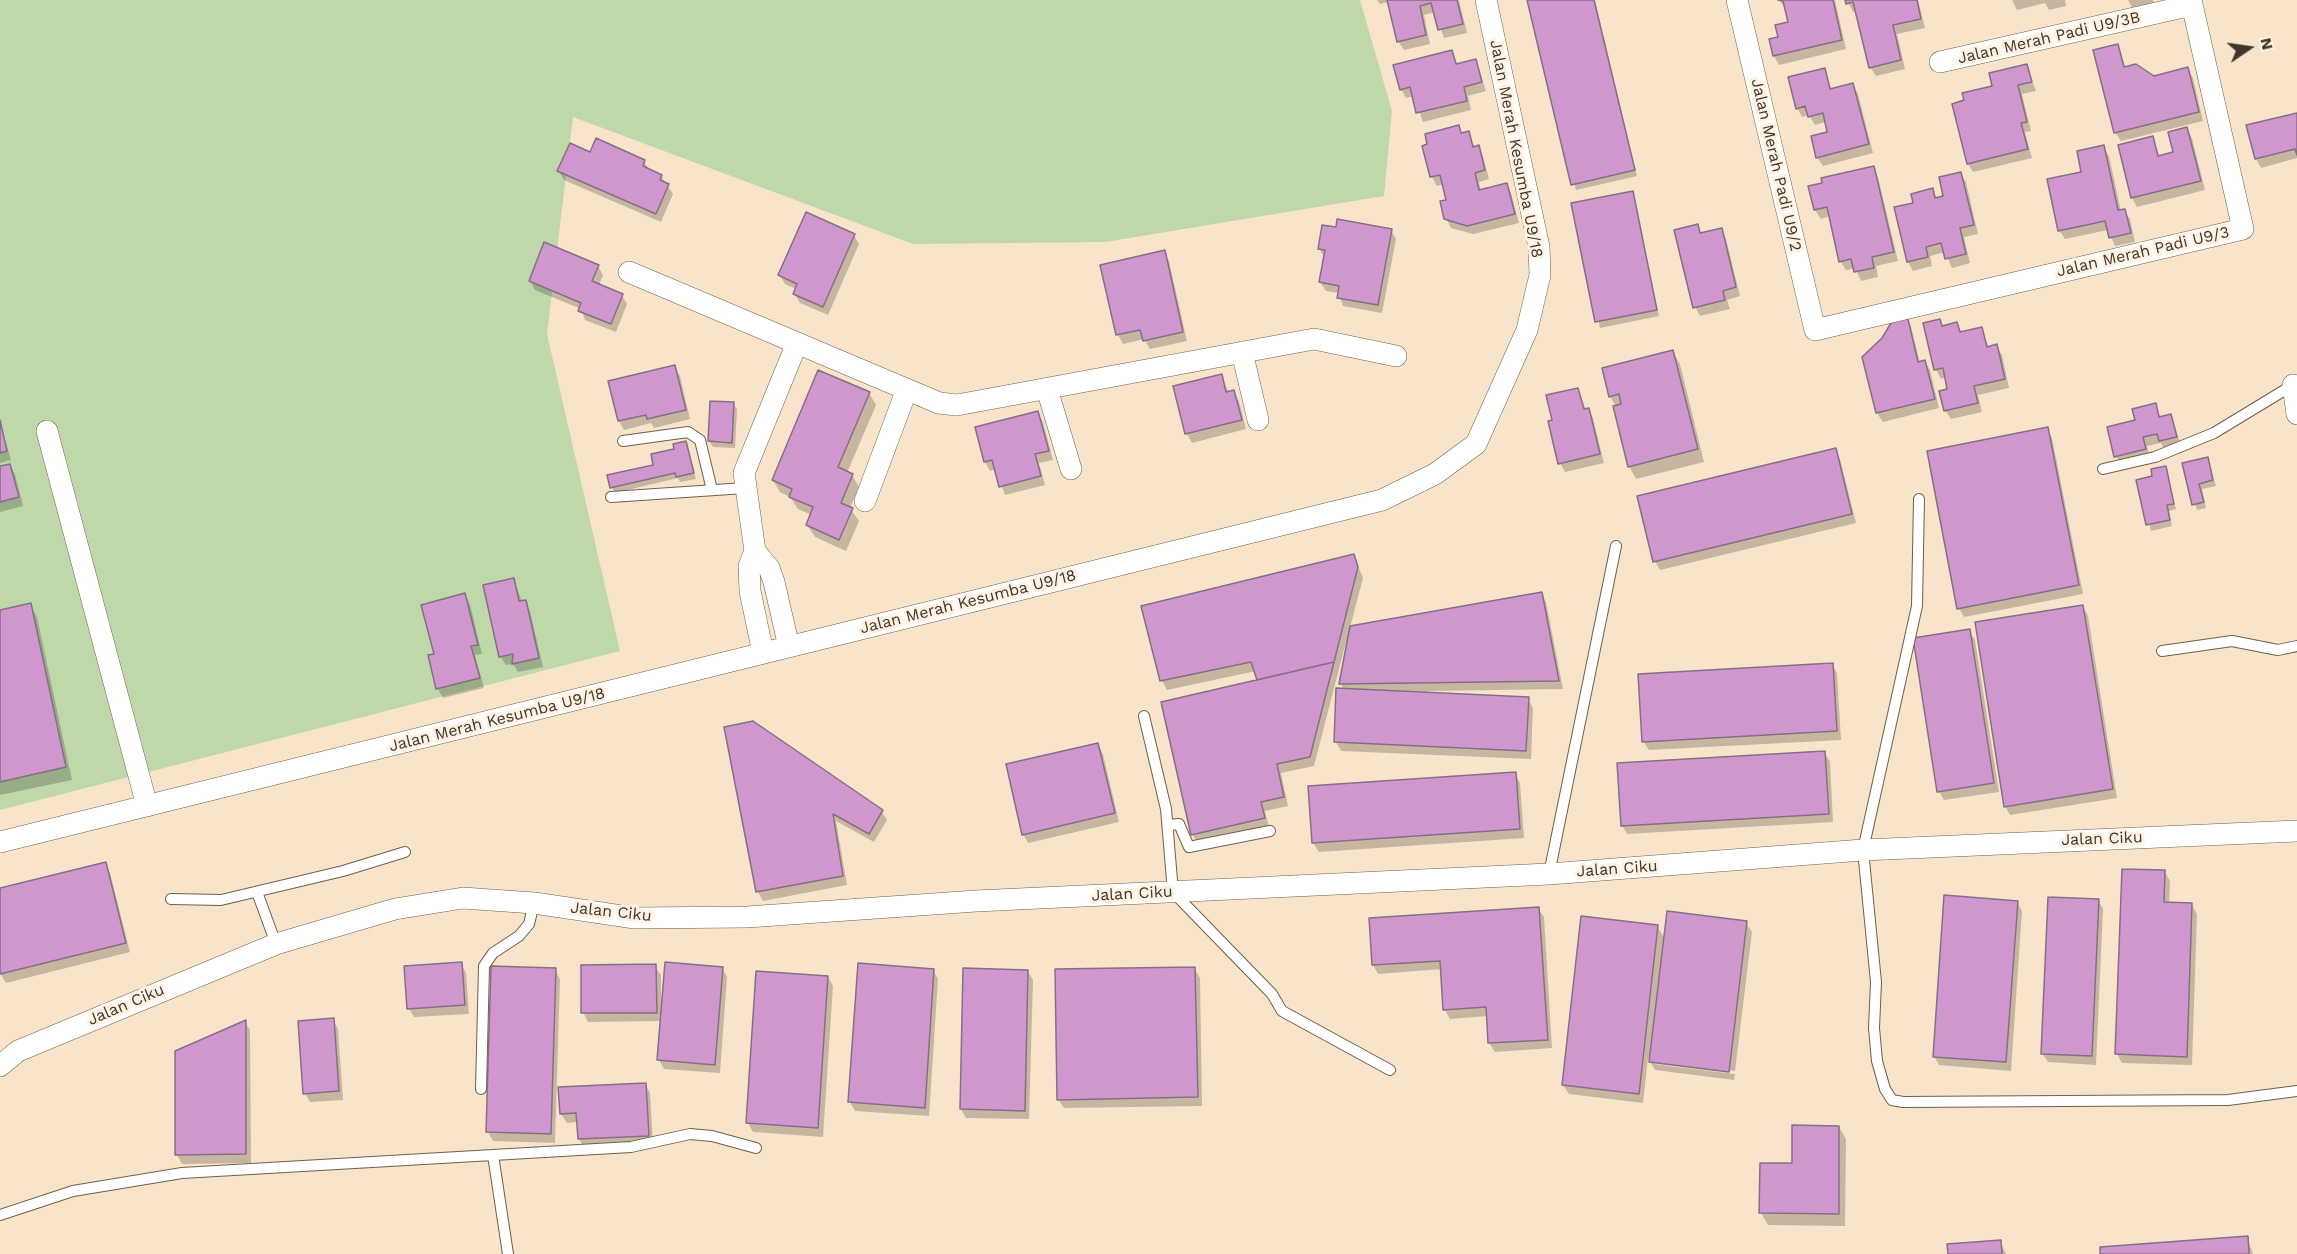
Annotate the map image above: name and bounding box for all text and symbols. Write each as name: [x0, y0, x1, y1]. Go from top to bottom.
street label: Jalan Merah Padi U9/3B: [1956, 8, 2142, 68]
north arrow: [2219, 18, 2279, 78]
text: N: [2256, 36, 2278, 52]
street label: Jalan Merah Kesumba U9/18: [1485, 38, 1547, 260]
street label: Jalan Merah Padi U9/2: [1747, 77, 1805, 253]
street label: Jalan Merah Padi U9/3: [2055, 223, 2231, 281]
street label: Jalan Merah Kesumba U9/18: [858, 566, 1078, 638]
street label: Jalan Merah Kesumba U9/18: [387, 684, 607, 756]
street label: Jalan Ciku: [2061, 828, 2143, 850]
street label: Jalan Ciku: [1576, 857, 1658, 881]
street label: Jalan Ciku: [1091, 882, 1173, 906]
street label: Jalan Ciku: [570, 898, 652, 926]
street label: Jalan Ciku: [85, 980, 167, 1030]

